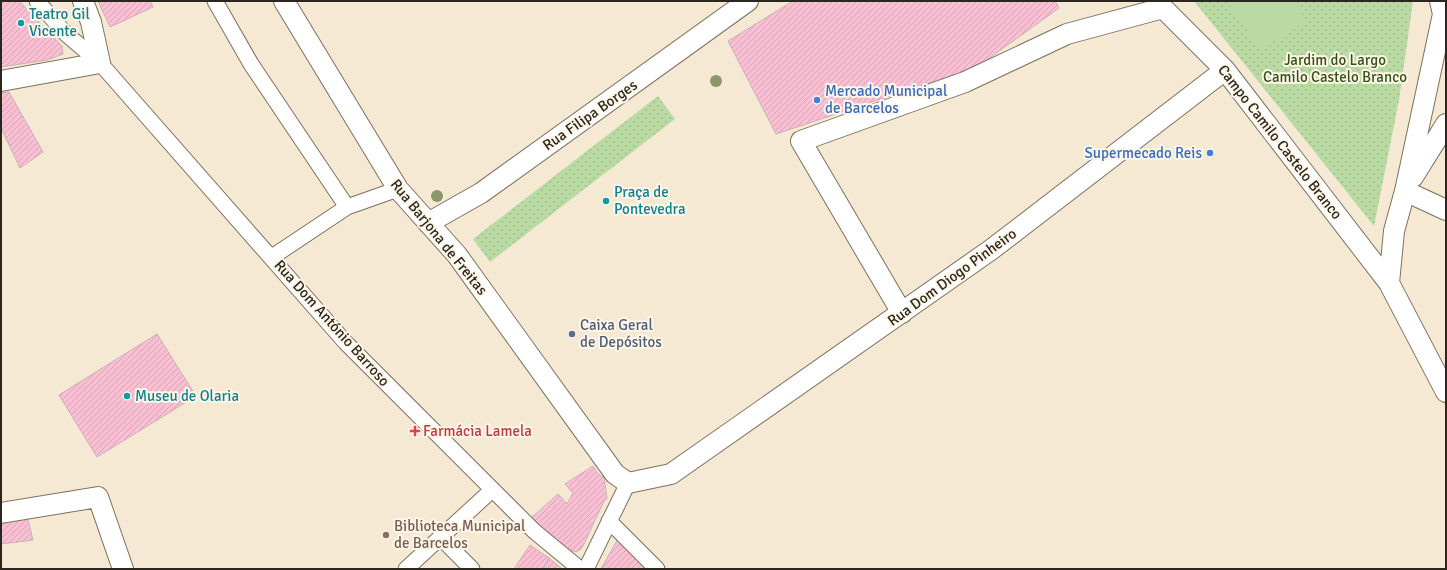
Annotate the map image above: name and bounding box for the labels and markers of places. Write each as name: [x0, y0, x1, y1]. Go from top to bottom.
place label: Teatro Gil Vicente: [29, 5, 90, 40]
marker: Teatro Gil Vicente: [16, 18, 26, 28]
place label: Mercado Municipal de Barcelos: [825, 82, 947, 117]
marker: Mercado Municipal de Barcelos: [812, 95, 822, 105]
place label: Supermecado Reis: [1084, 144, 1202, 162]
marker: Supermecado Reis: [1205, 148, 1215, 158]
place label: Praça de Pontevedra: [614, 183, 686, 218]
marker: Praça de Pontevedra: [601, 196, 611, 206]
place label: Caixa Geral de Depósitos: [580, 316, 662, 351]
marker: Caixa Geral de Depósitos: [567, 329, 577, 339]
place label: Museu de Olaria: [135, 387, 239, 405]
marker: Museu de Olaria: [122, 391, 132, 401]
place label: Farmácia Lamela: [423, 422, 532, 440]
marker: Farmácia Lamela: [410, 426, 420, 436]
place label: Biblioteca Municipal de Barcelos: [394, 517, 526, 552]
marker: Biblioteca Municipal de Barcelos: [381, 530, 391, 540]

